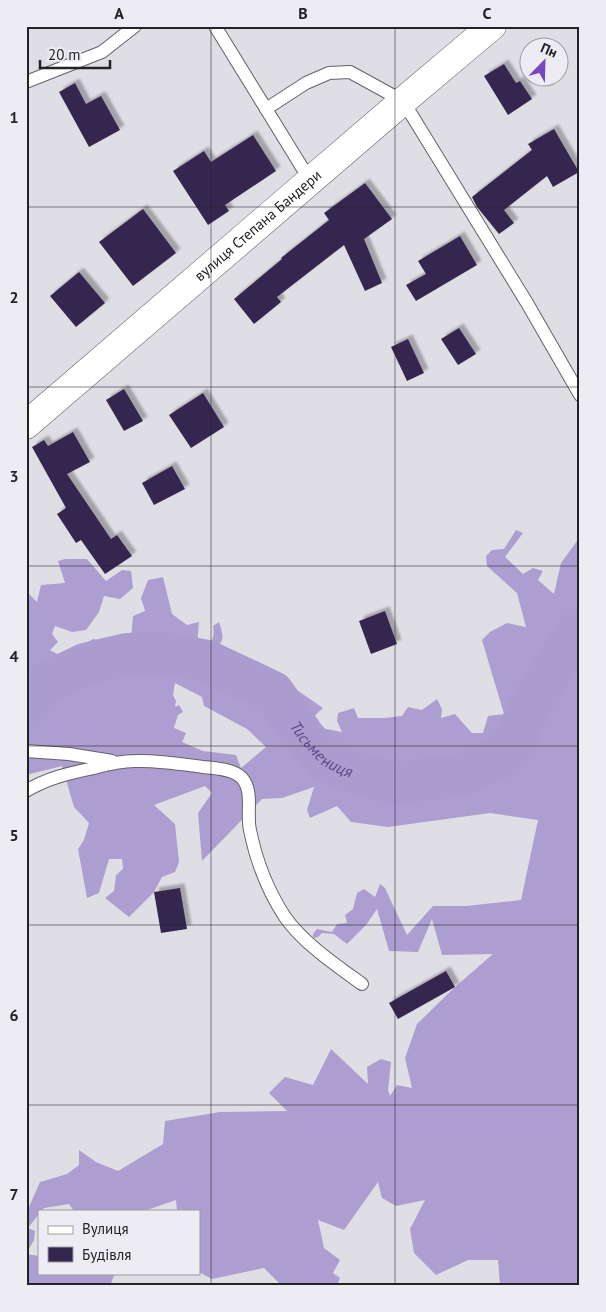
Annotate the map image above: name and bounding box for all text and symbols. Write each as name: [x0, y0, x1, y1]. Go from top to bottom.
text: A: [114, 3, 124, 23]
text: B: [298, 3, 308, 23]
text: C: [483, 3, 492, 23]
scale bar: [40, 38, 110, 70]
north arrow: [518, 38, 568, 88]
text: Пн: [538, 39, 560, 62]
text: 20 m: [48, 45, 81, 64]
text: 1: [9, 107, 19, 127]
street label: вулиця Степана Бандери: [190, 165, 325, 285]
text: 2: [9, 287, 19, 307]
text: 3: [9, 466, 19, 486]
text: 4: [9, 646, 19, 666]
water label: Тисьмениця: [286, 717, 356, 782]
text: 5: [9, 825, 19, 845]
text: 6: [9, 1005, 19, 1025]
text: 7: [9, 1184, 19, 1204]
legend: [38, 1210, 200, 1274]
text: Вулиця: [82, 1219, 129, 1238]
text: Будівля: [82, 1245, 131, 1264]

